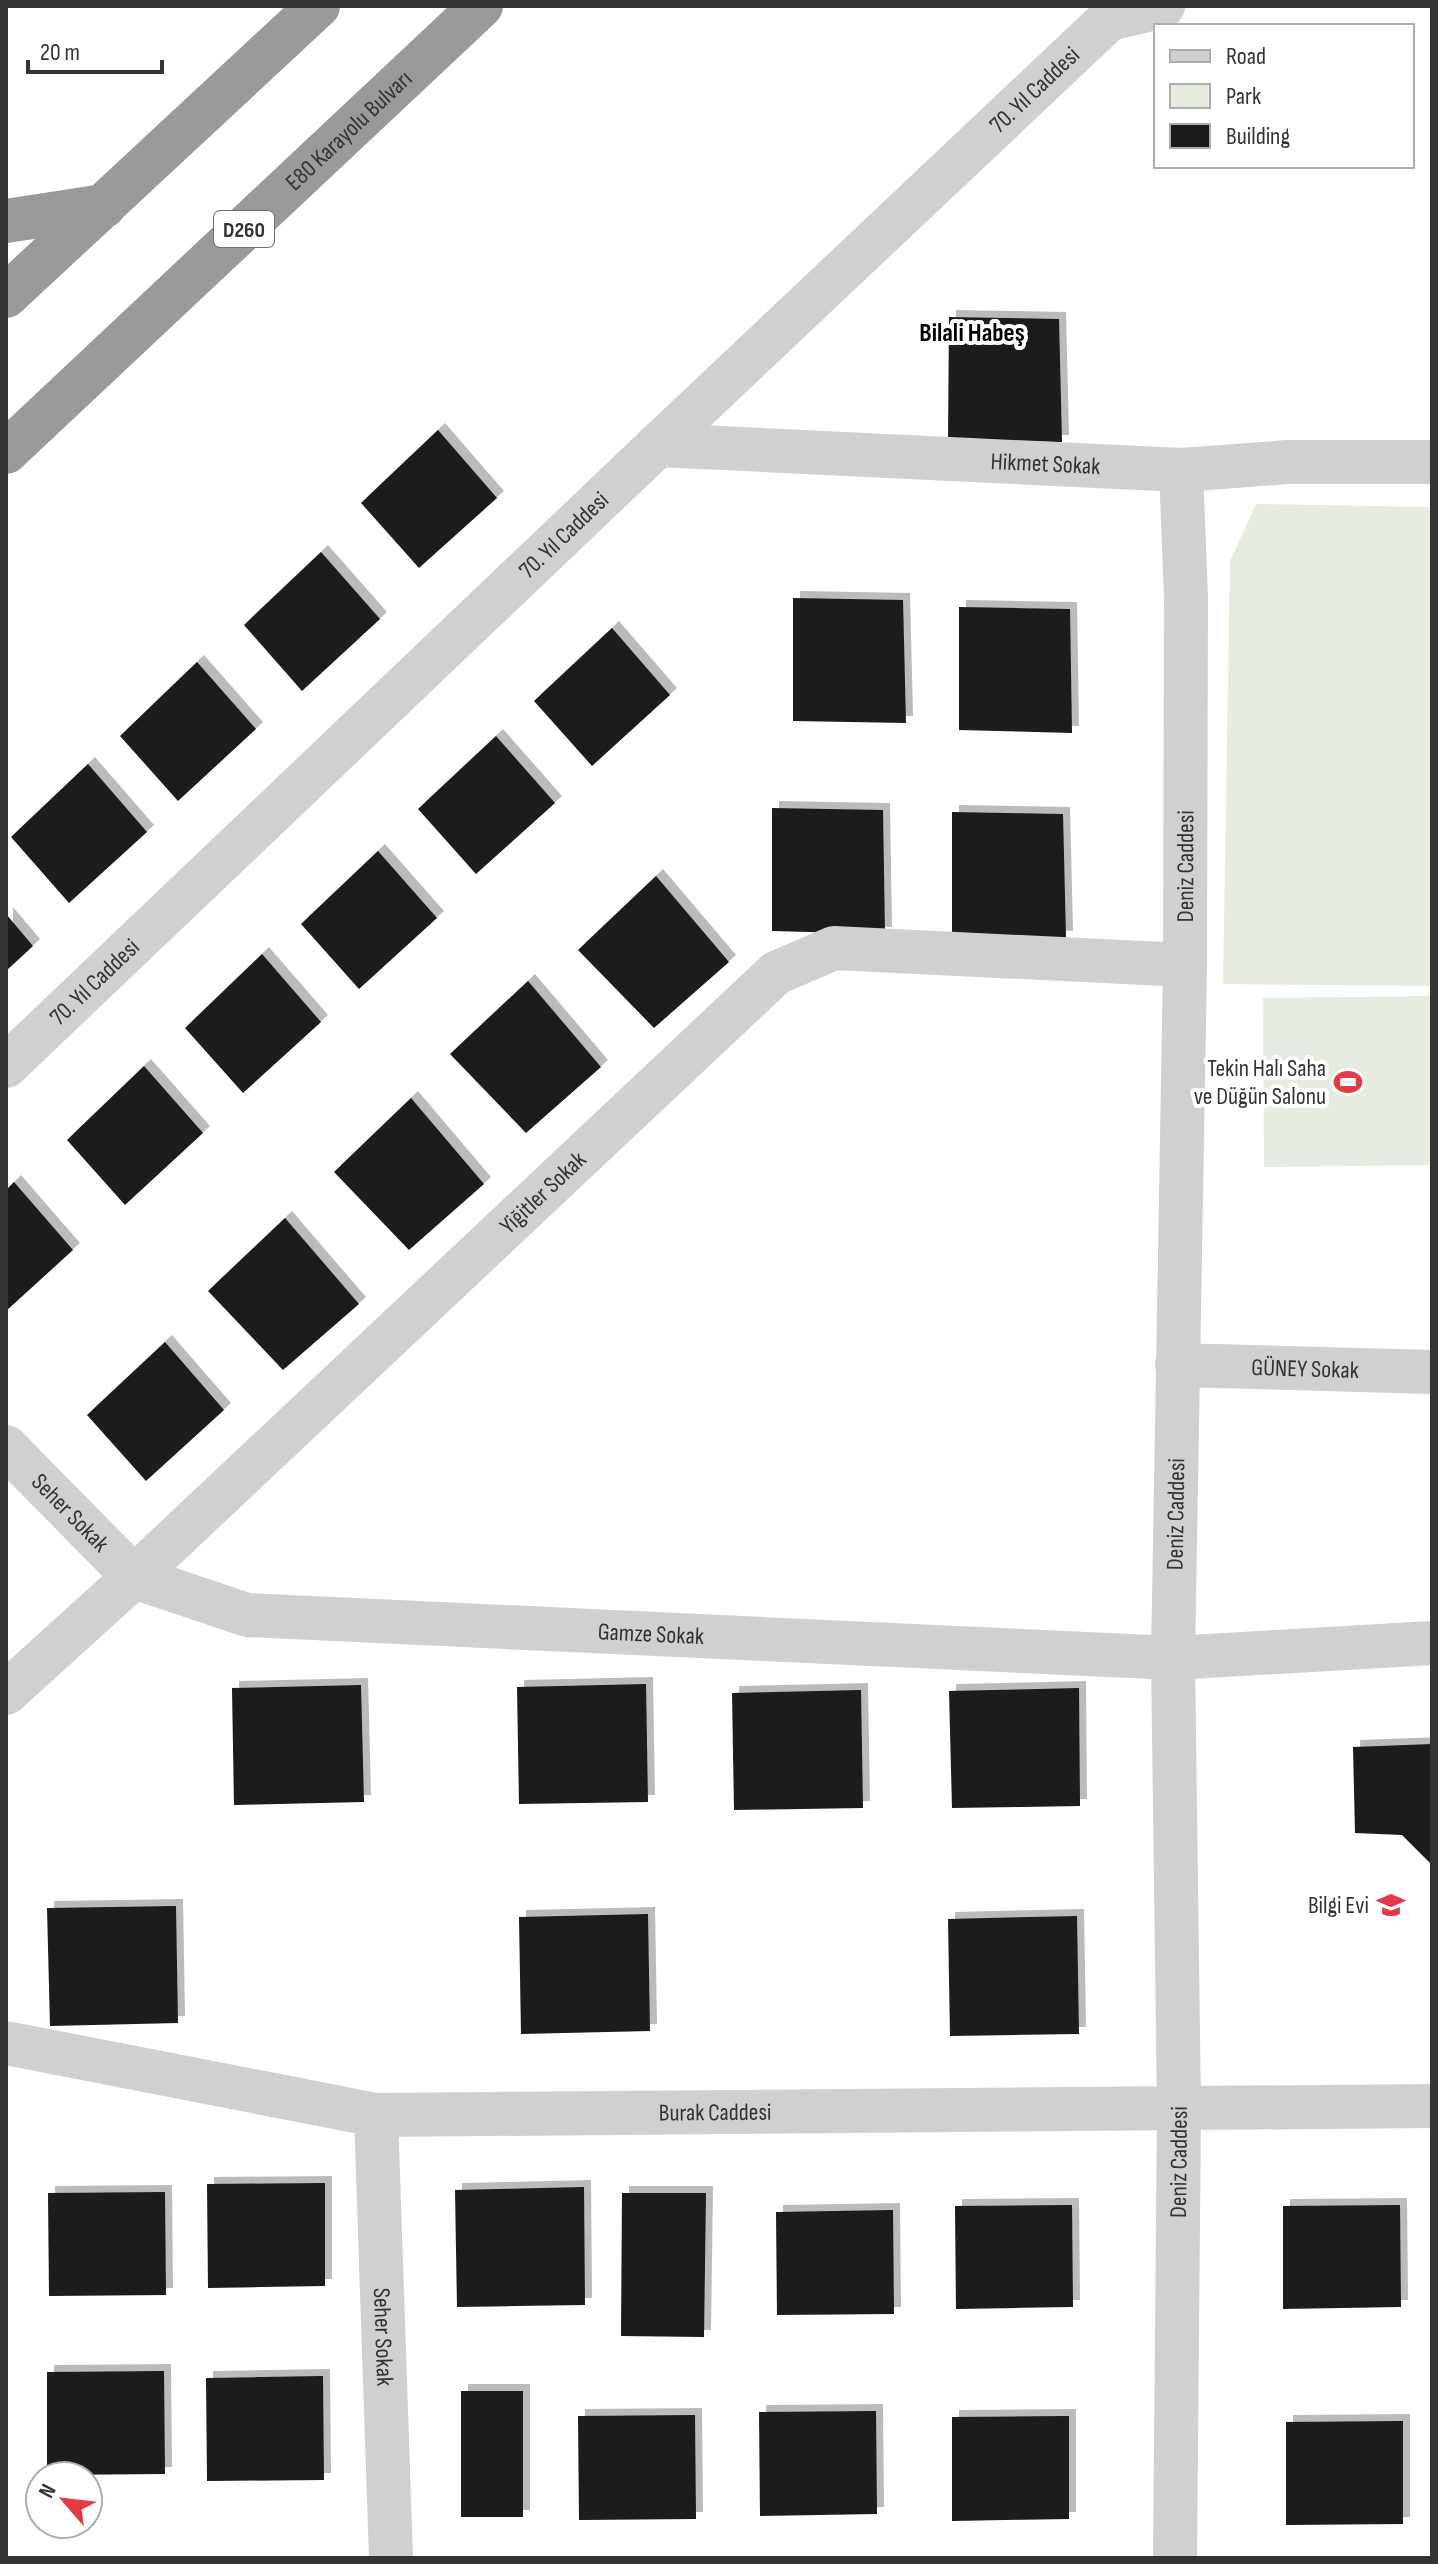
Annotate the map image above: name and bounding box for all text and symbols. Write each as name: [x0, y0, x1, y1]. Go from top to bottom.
scale bar: [28, 24, 162, 74]
legend: [1154, 24, 1414, 168]
text: 20 m: [40, 38, 80, 67]
street label: 70. Yıl Caddesi: [984, 41, 1086, 139]
text: Road: [1226, 42, 1266, 71]
street label: E80 Karayolu Bulvarı: [280, 64, 418, 197]
text: Park: [1226, 82, 1261, 111]
text: Building: [1226, 122, 1290, 151]
road number: D260: [214, 211, 274, 247]
district label: Bilali Habeş: [919, 318, 1025, 349]
street label: Hikmet Sokak: [990, 447, 1101, 481]
street label: 70. Yıl Caddesi: [513, 486, 615, 585]
street label: Deniz Caddesi: [1171, 810, 1200, 922]
street label: 70. Yıl Caddesi: [44, 933, 146, 1032]
place label: Tekin Halı Saha ve Düğün Salonu: [1194, 1054, 1326, 1111]
sports icon: Tekin Halı Saha ve Düğün Salonu: [1333, 1067, 1363, 1097]
street label: Yiğitler Sokak: [494, 1145, 592, 1240]
street label: GÜNEY Sokak: [1251, 1353, 1359, 1385]
street label: Deniz Caddesi: [1161, 1458, 1191, 1570]
street label: Seher Sokak: [25, 1468, 115, 1558]
street label: Gamze Sokak: [597, 1617, 705, 1651]
school or university icon: Bilgi Evi: [1376, 1890, 1406, 1920]
place label: Bilgi Evi: [1308, 1891, 1369, 1920]
street label: Burak Caddesi: [659, 2098, 772, 2128]
street label: Deniz Caddesi: [1164, 2106, 1194, 2218]
street label: Seher Sokak: [367, 2287, 399, 2387]
north arrow: [24, 2460, 104, 2540]
text: N: [33, 2480, 62, 2503]

